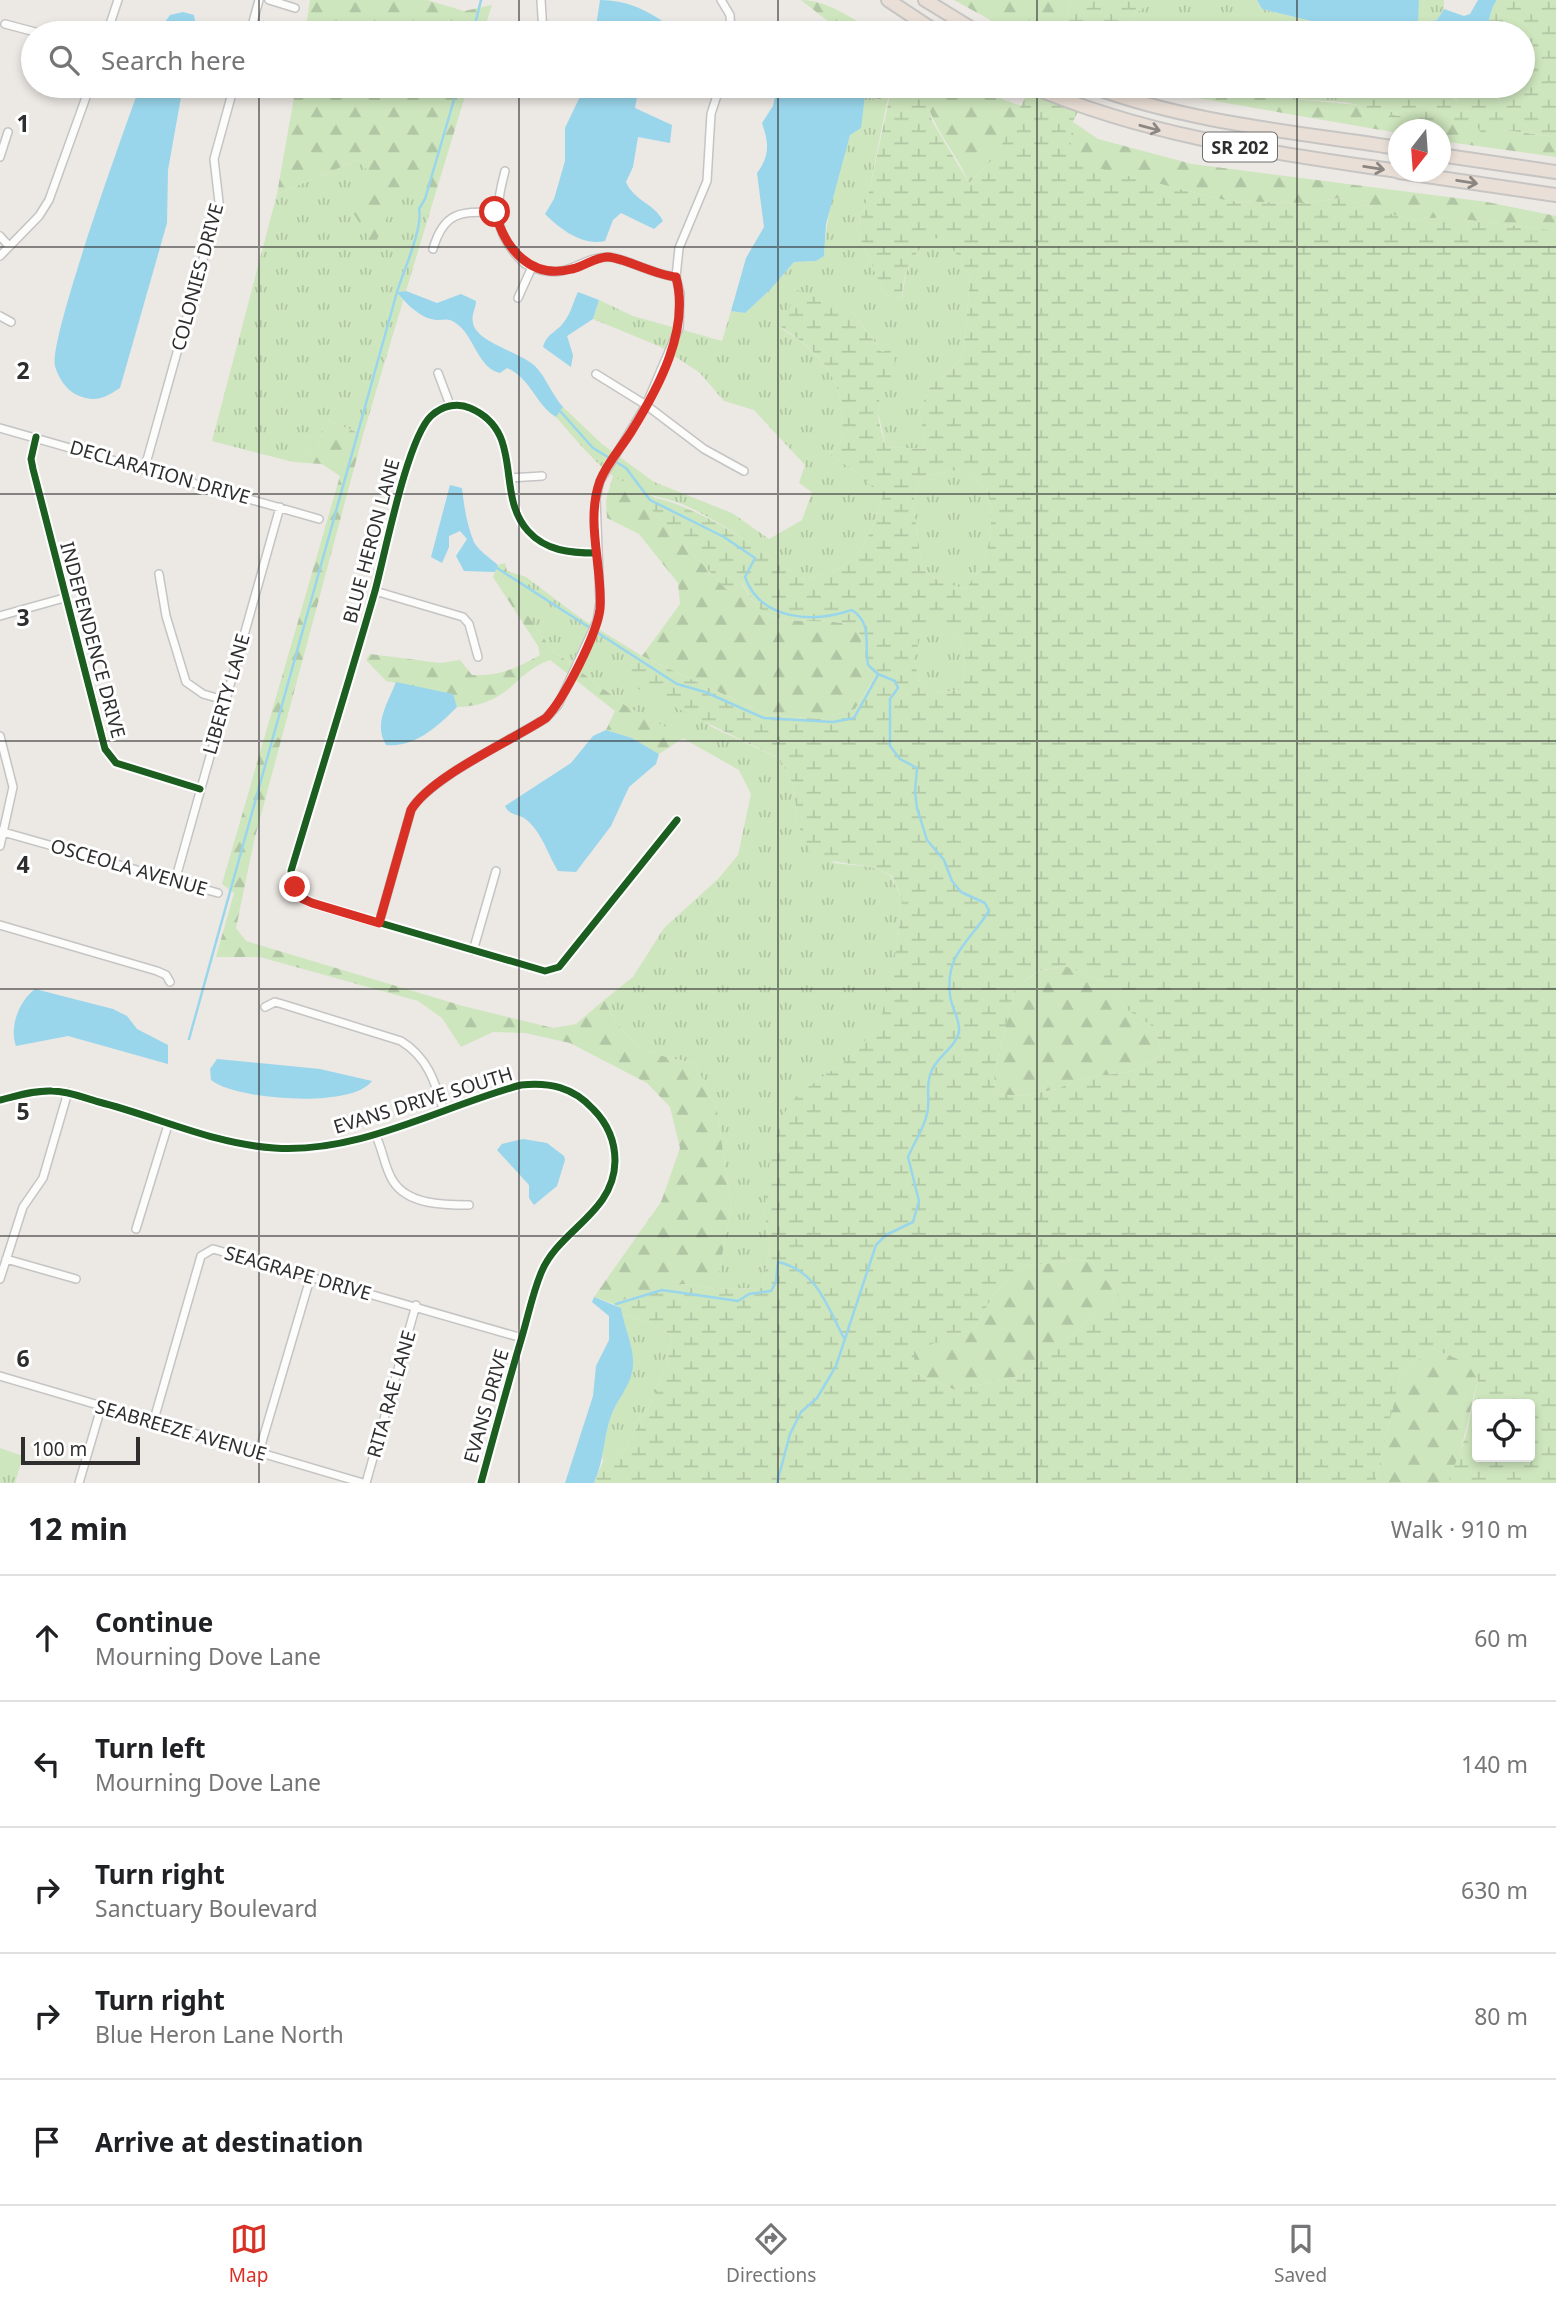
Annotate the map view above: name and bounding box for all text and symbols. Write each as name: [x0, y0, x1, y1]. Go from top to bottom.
search box: [21, 21, 1535, 98]
icon: search: [45, 41, 83, 79]
text: Search here: [101, 42, 246, 78]
text: 1: [16, 107, 30, 139]
north arrow: [1388, 119, 1451, 182]
one-way arrow: [1138, 122, 1161, 135]
road number: SR 202: [1203, 132, 1277, 162]
one-way arrow: [1362, 162, 1385, 175]
one-way arrow: [1455, 175, 1477, 188]
route start: [479, 196, 510, 227]
street label: COLONIES DRIVE: [165, 200, 229, 354]
text: 2: [16, 354, 30, 386]
street label: DECLARATION DRIVE: [67, 434, 253, 510]
street label: BLUE HERON LANE: [337, 456, 405, 626]
street label: INDEPENDENCE DRIVE: [54, 539, 132, 741]
text: 3: [16, 601, 30, 633]
street label: LIBERTY LANE: [196, 631, 256, 757]
street label: OSCEOLA AVENUE: [48, 832, 210, 902]
text: 4: [16, 848, 30, 880]
route end: [279, 871, 310, 902]
street label: EVANS DRIVE SOUTH: [330, 1060, 516, 1140]
text: 5: [16, 1095, 30, 1127]
street label: SEAGRAPE DRIVE: [222, 1240, 374, 1306]
street label: RITA RAE LANE: [360, 1327, 422, 1461]
text: 6: [16, 1342, 30, 1374]
street label: EVANS DRIVE: [457, 1346, 515, 1466]
street label: SEABREEZE AVENUE: [92, 1393, 270, 1467]
map controls: [1472, 1399, 1535, 1462]
button: locate: [1472, 1399, 1535, 1462]
scale bar: [21, 1434, 140, 1466]
text: 100 m: [32, 1436, 87, 1462]
text: 12 min: [28, 1508, 128, 1549]
text: Walk · 910 m: [1391, 1513, 1528, 1545]
text: Continue: [95, 1604, 213, 1640]
icon: ahead: [28, 1619, 66, 1657]
text: 60 m: [1474, 1622, 1528, 1654]
text: Mourning Dove Lane: [95, 1640, 321, 1672]
text: Turn left: [95, 1730, 206, 1766]
icon: left: [28, 1745, 66, 1783]
text: 140 m: [1461, 1748, 1528, 1780]
text: Mourning Dove Lane: [95, 1766, 321, 1798]
text: Turn right: [95, 1856, 225, 1892]
icon: right: [28, 1871, 66, 1909]
text: 630 m: [1461, 1874, 1528, 1906]
text: Sanctuary Boulevard: [95, 1892, 318, 1924]
text: Turn right: [95, 1982, 225, 2018]
icon: right: [28, 1997, 66, 2035]
text: 80 m: [1474, 2000, 1528, 2032]
text: Blue Heron Lane North: [95, 2018, 344, 2050]
icon: arrive: [28, 2123, 66, 2161]
text: Arrive at destination: [95, 2124, 364, 2160]
tab: Map: [229, 2220, 268, 2288]
tab: Directions: [726, 2220, 816, 2288]
tab: Saved: [1274, 2220, 1327, 2288]

